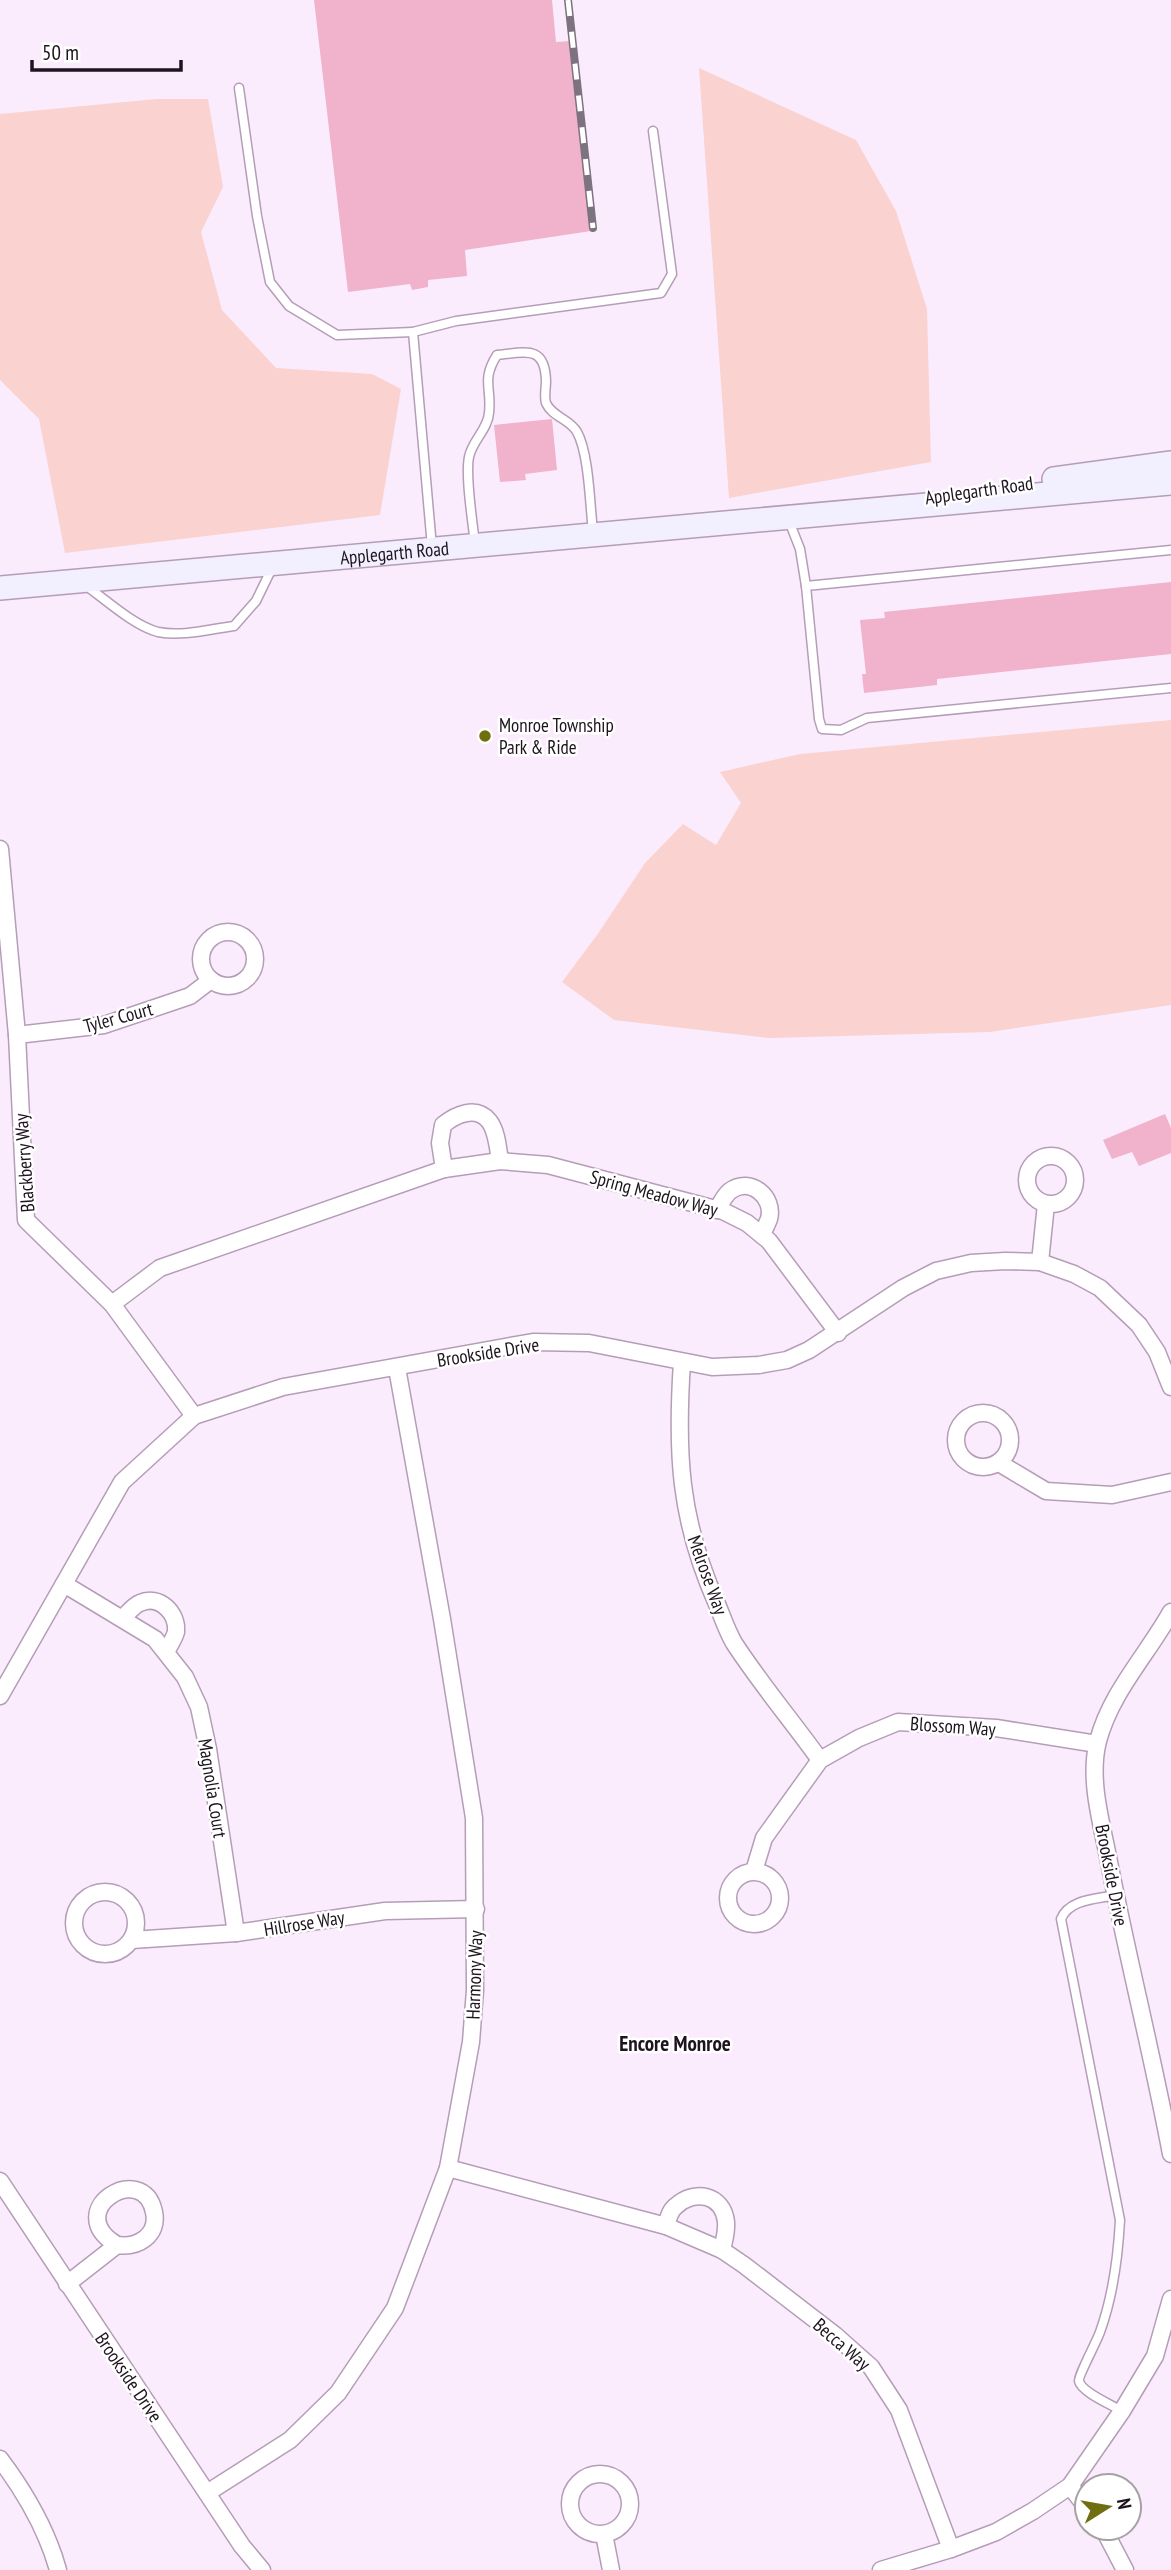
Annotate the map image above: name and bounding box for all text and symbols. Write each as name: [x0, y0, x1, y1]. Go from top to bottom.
scale bar: [32, 28, 180, 72]
text: 50 m: [42, 39, 79, 66]
street label: Applegarth Road: [923, 471, 1035, 509]
street label: Applegarth Road: [339, 536, 450, 569]
place label: Monroe Township Park & Ride: [499, 713, 614, 759]
marker: Monroe Township Park & Ride: [477, 728, 493, 744]
street label: Tyler Court: [81, 996, 156, 1038]
street label: Blackberry Way: [9, 1112, 39, 1213]
street label: Spring Meadow Way: [587, 1164, 721, 1222]
street label: Brookside Drive: [435, 1332, 541, 1372]
street label: Melrose Way: [683, 1532, 734, 1619]
street label: Blossom Way: [909, 1711, 997, 1741]
street label: Magnolia Court: [193, 1737, 233, 1840]
street label: Brookside Drive: [1090, 1822, 1134, 1928]
street label: Hillrose Way: [262, 1905, 347, 1941]
street label: Harmony Way: [460, 1929, 488, 2020]
district label: Encore Monroe: [619, 2030, 731, 2057]
street label: Becca Way: [808, 2313, 876, 2376]
street label: Brookside Drive: [90, 2328, 168, 2427]
north arrow: [1073, 2472, 1143, 2542]
text: N: [1112, 2496, 1137, 2511]

